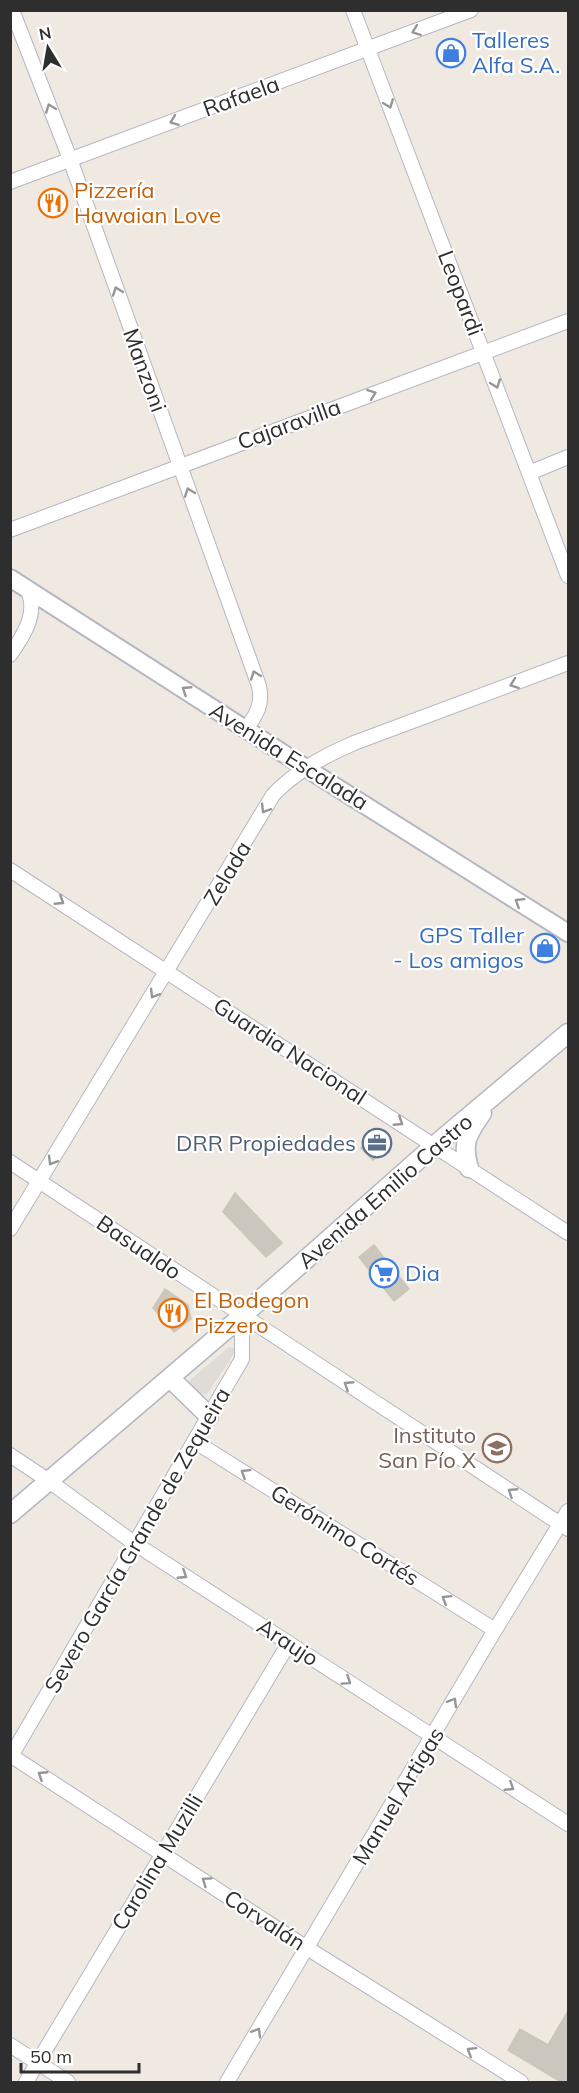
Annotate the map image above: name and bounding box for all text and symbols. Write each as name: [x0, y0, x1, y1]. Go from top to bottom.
north arrow: [18, 18, 78, 78]
text: N: [37, 22, 53, 44]
one-way arrow: [411, 24, 422, 36]
place label: Talleres Alfa S.A.: [472, 26, 560, 79]
shop icon: Talleres Alfa S.A.: [435, 37, 467, 69]
street label: Rafaela: [199, 69, 283, 123]
one-way arrow: [381, 98, 394, 109]
one-way arrow: [45, 103, 58, 114]
one-way arrow: [169, 114, 180, 126]
place label: Pizzería Hawaian Love: [74, 176, 221, 229]
restaurant icon: Pizzería Hawaian Love: [37, 187, 69, 219]
street label: Leopardi: [432, 246, 490, 340]
one-way arrow: [112, 287, 125, 297]
street label: Manzoni: [117, 324, 173, 416]
one-way arrow: [488, 378, 501, 389]
one-way arrow: [366, 388, 377, 401]
street label: Cajaravilla: [234, 392, 344, 456]
one-way arrow: [184, 487, 196, 498]
one-way arrow: [250, 670, 263, 681]
one-way arrow: [509, 676, 520, 689]
one-way arrow: [182, 686, 192, 698]
street label: Avenida Escalada: [204, 696, 374, 816]
one-way arrow: [261, 803, 273, 813]
street label: Zelada: [197, 836, 257, 910]
one-way arrow: [54, 894, 64, 906]
one-way arrow: [515, 897, 525, 909]
place label: GPS Taller - Los amigos: [393, 921, 524, 974]
shop icon: GPS Taller - Los amigos: [529, 932, 561, 964]
one-way arrow: [149, 988, 161, 998]
street label: Guardia Nacional: [208, 991, 372, 1111]
street label: Avenida Emilio Castro: [292, 1107, 478, 1275]
one-way arrow: [393, 1115, 404, 1126]
office icon: DRR Propiedades: [361, 1127, 393, 1159]
place label: DRR Propiedades: [176, 1129, 356, 1157]
one-way arrow: [48, 1155, 60, 1165]
street label: Basualdo: [91, 1209, 187, 1285]
supermarket icon: Dia: [368, 1257, 400, 1289]
place label: Dia: [405, 1259, 440, 1287]
place label: El Bodegon Pizzero: [194, 1286, 309, 1339]
restaurant icon: El Bodegon Pizzero: [157, 1297, 189, 1329]
one-way arrow: [344, 1381, 354, 1393]
street label: Severo García Grande de Zequeira: [38, 1382, 236, 1698]
place label: Instituto San Pío X: [378, 1421, 477, 1474]
school or university icon: Instituto San Pío X: [481, 1432, 513, 1464]
one-way arrow: [241, 1468, 251, 1480]
street label: Gerónimo Cortés: [265, 1478, 425, 1592]
one-way arrow: [507, 1488, 518, 1499]
one-way arrow: [177, 1567, 187, 1579]
one-way arrow: [442, 1594, 452, 1606]
street label: Araujo: [252, 1612, 324, 1672]
one-way arrow: [340, 1674, 351, 1685]
one-way arrow: [446, 1698, 458, 1708]
street label: Manuel Artigas: [346, 1722, 450, 1870]
one-way arrow: [38, 1771, 49, 1782]
one-way arrow: [504, 1780, 514, 1792]
street label: Carolina Muzilli: [105, 1789, 209, 1935]
one-way arrow: [202, 1877, 213, 1888]
street label: Corvalán: [219, 1883, 311, 1957]
one-way arrow: [249, 2028, 261, 2038]
scale bar: [21, 2036, 140, 2074]
text: 50 m: [30, 2045, 72, 2068]
one-way arrow: [467, 2047, 477, 2059]

